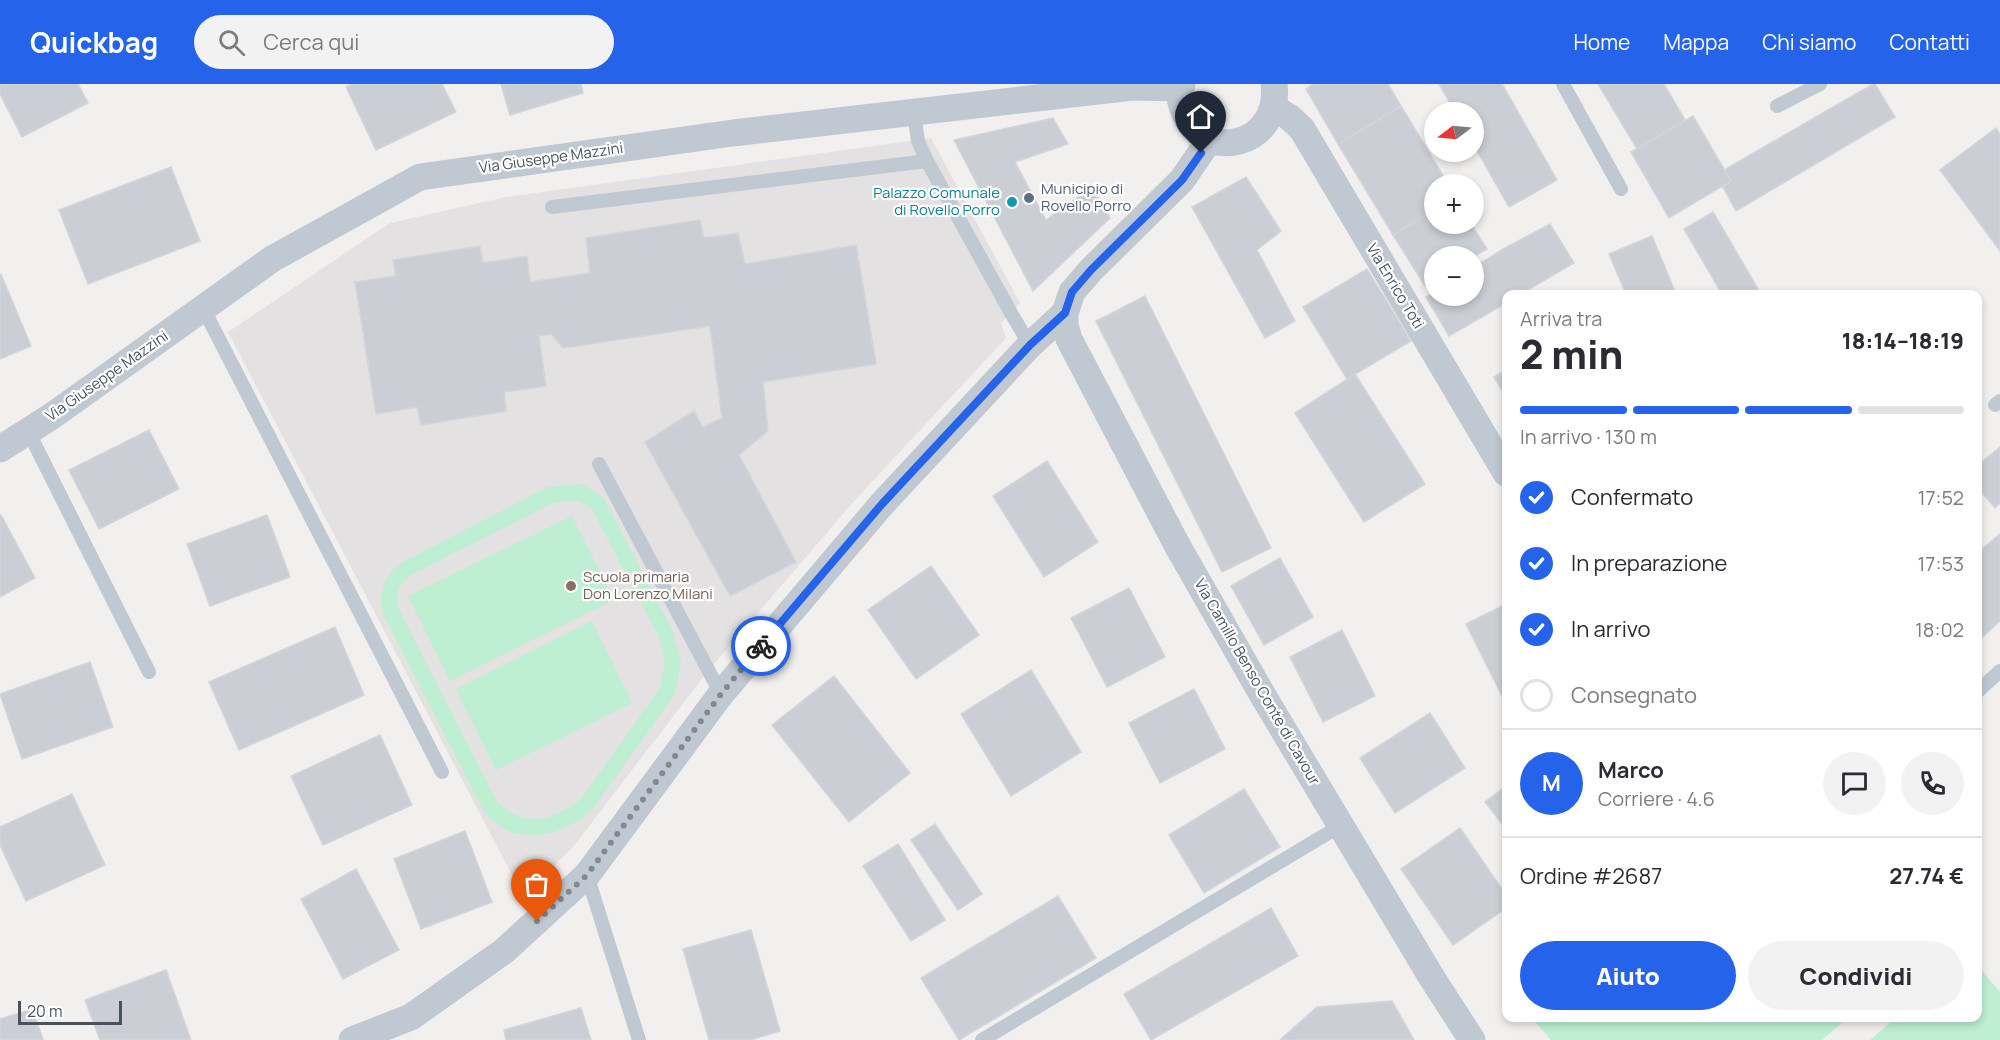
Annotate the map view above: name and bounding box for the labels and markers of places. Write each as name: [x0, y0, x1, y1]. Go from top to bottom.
pin: [1175, 91, 1226, 153]
place label: Municipio di Rovello Porro: [1041, 178, 1132, 216]
place label: Palazzo Comunale di Rovello Porro: [873, 182, 1000, 220]
marker: Municipio di Rovello Porro: [1022, 191, 1036, 205]
marker: Palazzo Comunale di Rovello Porro: [1005, 195, 1019, 209]
place label: Scuola primaria Don Lorenzo Milani: [583, 566, 713, 604]
marker: Scuola primaria Don Lorenzo Milani: [564, 579, 578, 593]
pin: [511, 859, 562, 921]

